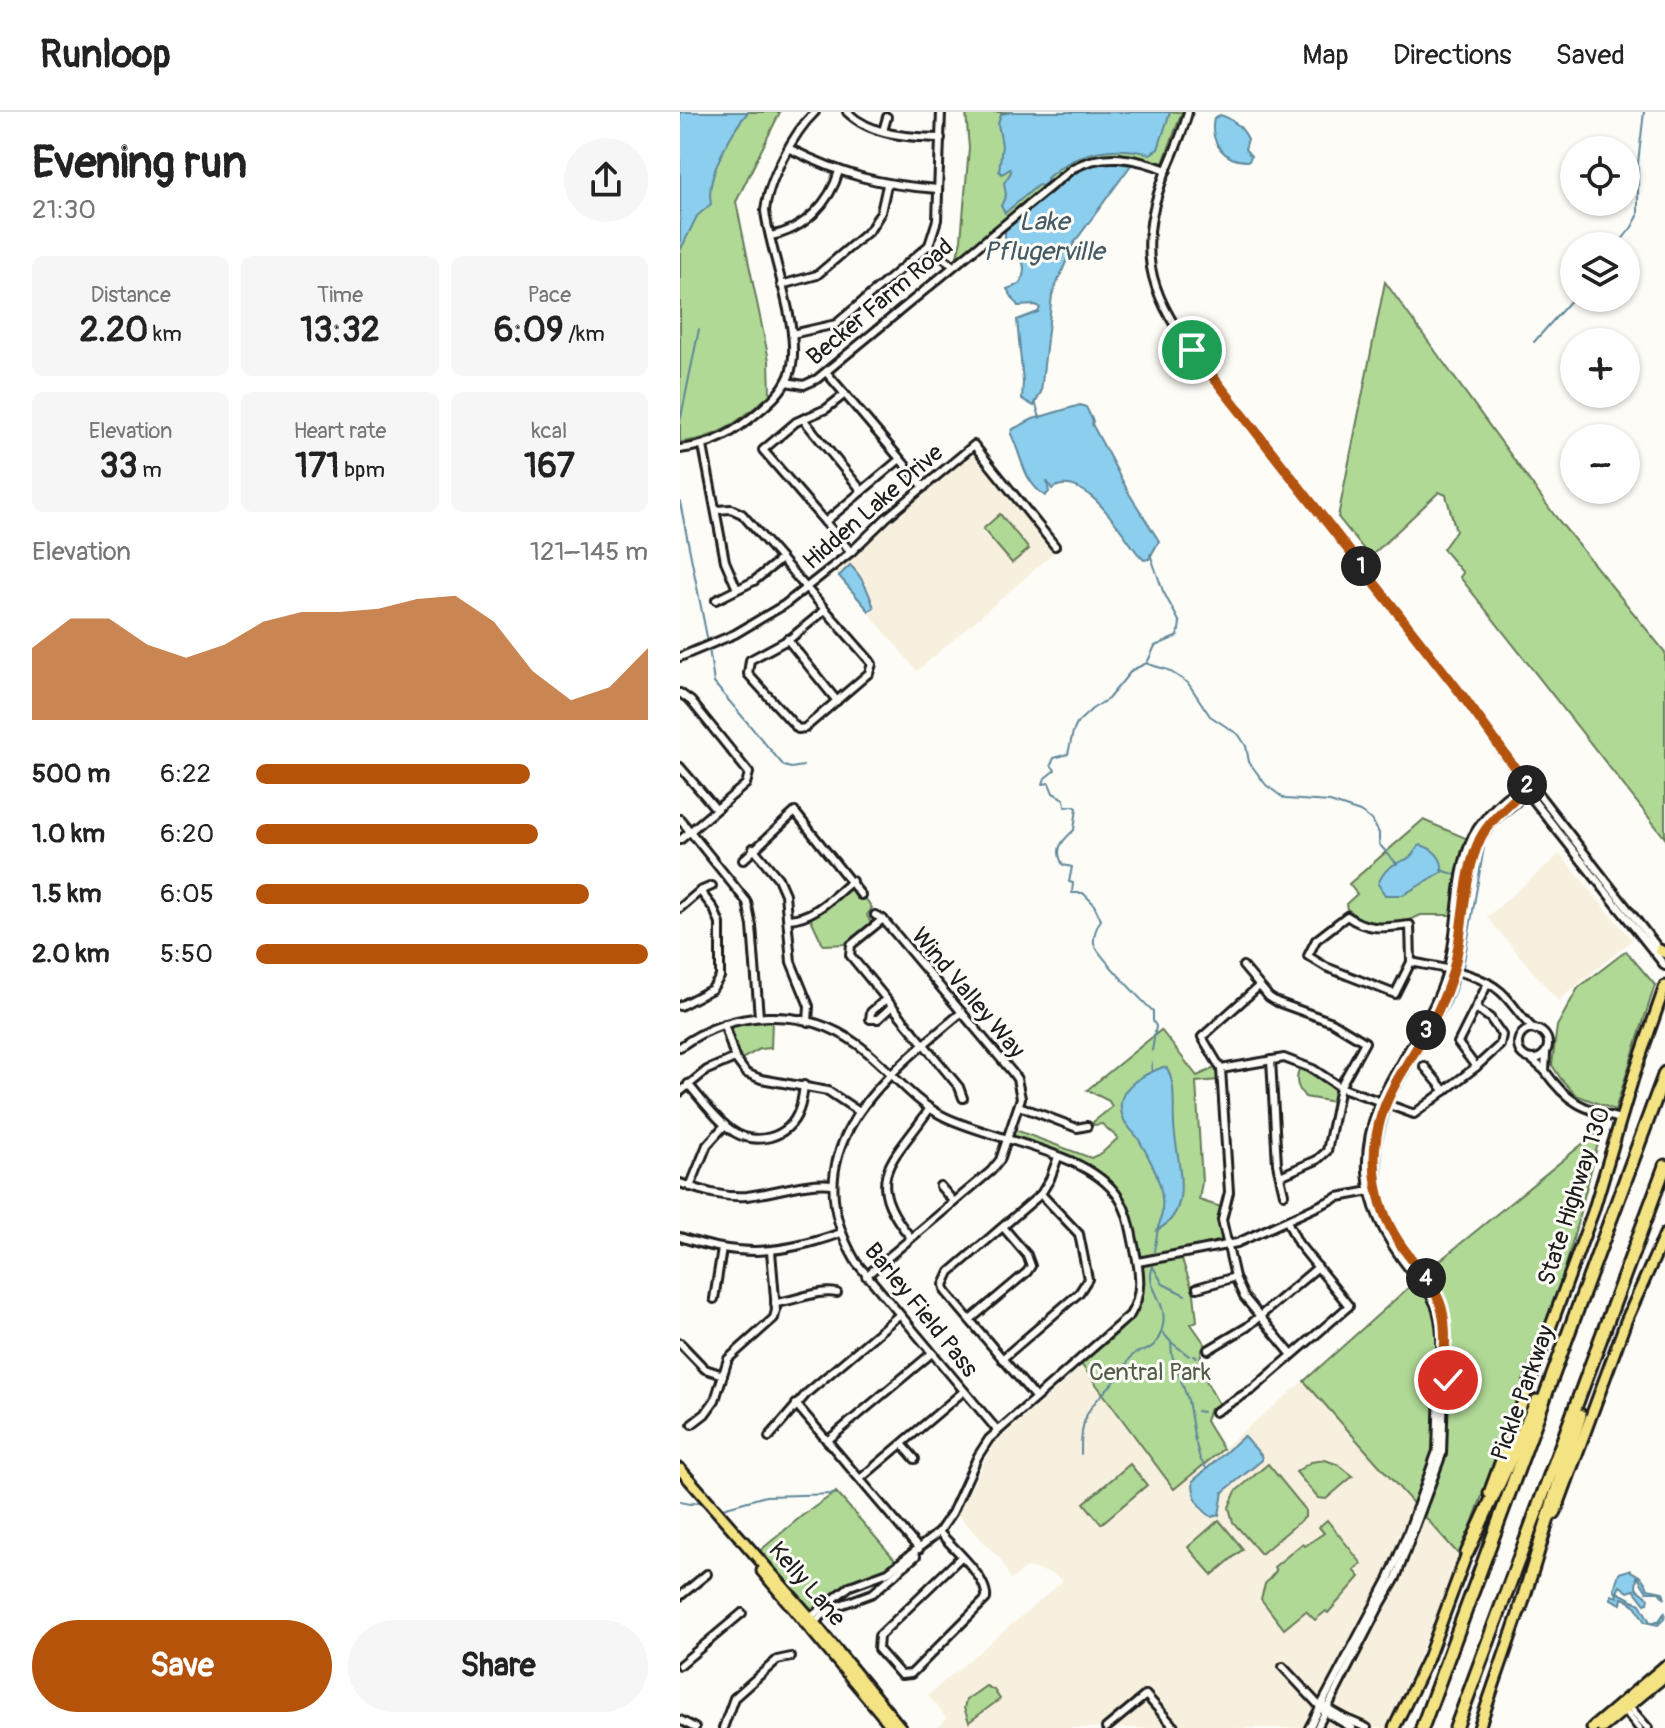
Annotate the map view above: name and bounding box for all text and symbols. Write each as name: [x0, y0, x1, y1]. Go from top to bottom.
text: Runloop: [40, 31, 171, 79]
text: Map: [1302, 38, 1349, 73]
text: Directions: [1393, 38, 1512, 73]
text: Saved: [1556, 38, 1625, 73]
text: Evening run: [32, 136, 247, 191]
map controls: [1560, 136, 1640, 504]
button: locate: [1560, 136, 1640, 216]
button: share: [564, 138, 648, 222]
text: 21:30: [32, 194, 96, 226]
water label: Lake Pflugerville: [984, 206, 1107, 268]
street label: Becker Farm Road: [801, 232, 959, 372]
button: layers: [1560, 232, 1640, 312]
text: Distance: [90, 281, 171, 309]
text: Time: [317, 281, 363, 309]
text: Pace: [528, 281, 571, 309]
text: 2.20: [80, 309, 148, 352]
text: 13:32: [300, 309, 380, 352]
text: 6:09: [494, 309, 563, 352]
pin: [1158, 316, 1226, 384]
text: km: [148, 320, 182, 348]
text: /km: [563, 320, 605, 348]
icon: arrive: [1170, 328, 1214, 372]
button: +: [1560, 328, 1640, 408]
text: Elevation: [89, 417, 173, 445]
text: Heart rate: [294, 417, 386, 445]
text: kcal: [531, 417, 567, 445]
button: −: [1560, 424, 1640, 504]
street label: Hidden Lake Drive: [797, 438, 949, 576]
text: 33: [100, 445, 137, 488]
text: 171: [295, 445, 340, 488]
text: 167: [524, 445, 575, 488]
text: m: [137, 456, 162, 484]
text: bpm: [340, 456, 385, 484]
text: Elevation: [32, 536, 131, 568]
text: 121–145 m: [530, 536, 648, 568]
pin: 1: [1341, 546, 1381, 586]
text: 1: [1357, 552, 1365, 580]
text: 500 m: [32, 758, 110, 790]
text: 6:22: [160, 758, 211, 790]
pin: 2: [1507, 765, 1547, 805]
text: 2: [1521, 771, 1533, 799]
text: 1.0 km: [32, 818, 105, 850]
text: 6:20: [160, 818, 214, 850]
text: 1.5 km: [32, 878, 102, 910]
text: 6:05: [160, 878, 214, 910]
street label: Wind Valley Way: [905, 922, 1031, 1064]
text: 2.0 km: [32, 938, 110, 970]
text: 5:50: [160, 938, 213, 970]
pin: 3: [1406, 1010, 1446, 1050]
text: 3: [1420, 1016, 1432, 1044]
street label: State Highway 130: [1531, 1103, 1617, 1289]
street label: Barley Field Pass: [858, 1237, 984, 1383]
pin: 4: [1406, 1258, 1446, 1298]
text: 4: [1420, 1264, 1432, 1292]
street label: Pickle Parkway: [1485, 1321, 1561, 1465]
pin: [1414, 1346, 1482, 1414]
park label: Central Park: [1089, 1358, 1211, 1387]
icon: check: [1426, 1358, 1470, 1402]
street label: Kelly Lane: [762, 1536, 852, 1632]
button: Save: [32, 1620, 332, 1712]
button: Share: [348, 1620, 648, 1712]

